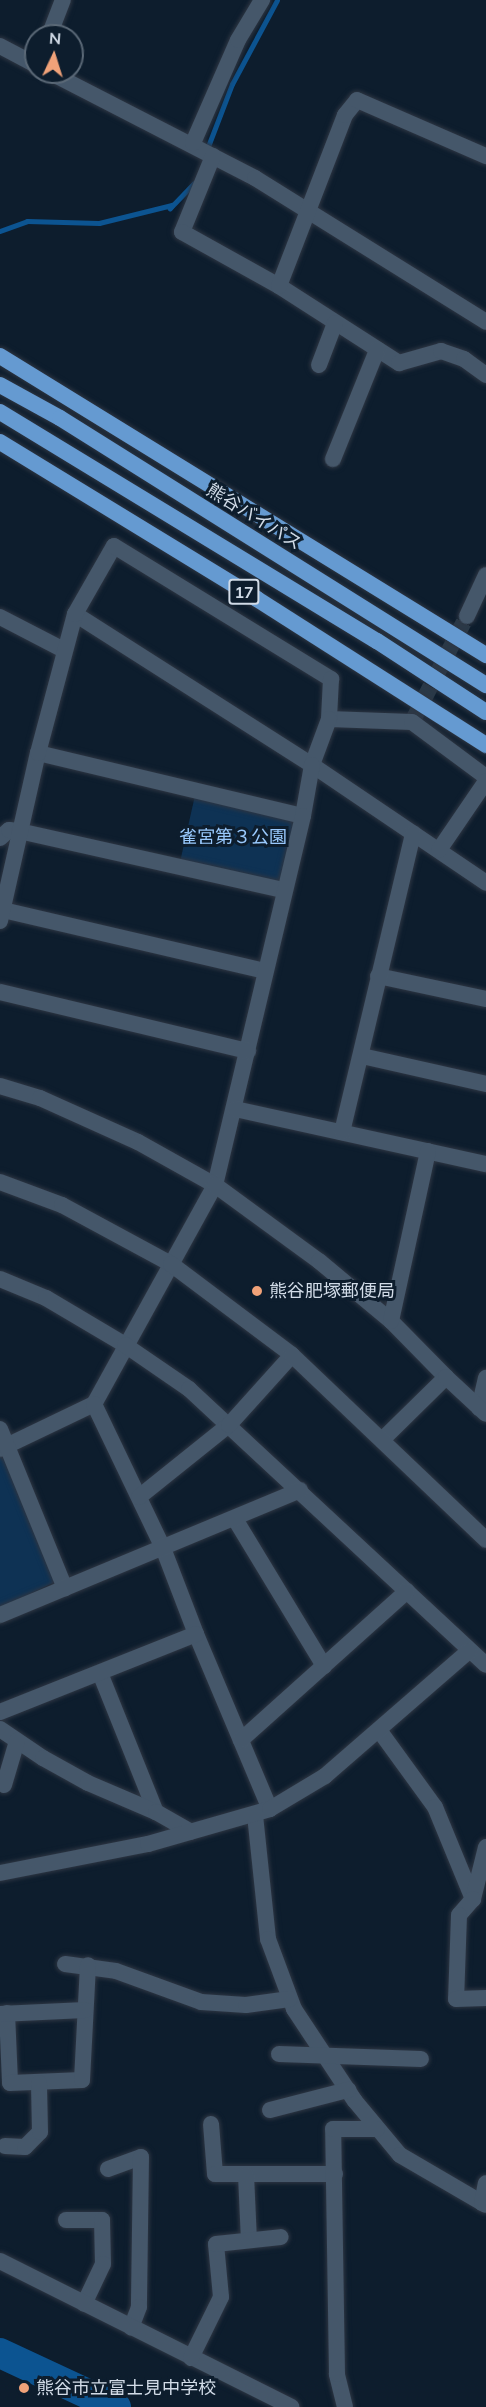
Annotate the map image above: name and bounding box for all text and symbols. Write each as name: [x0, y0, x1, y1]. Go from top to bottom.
north arrow: [24, 24, 84, 84]
text: N: [48, 28, 62, 48]
street label: 熊谷バイパス: [202, 479, 306, 555]
road number: 17: [228, 579, 260, 605]
park label: 雀宮第３公園: [179, 826, 287, 848]
place label: 熊谷肥塚郵便局: [269, 1280, 395, 1302]
marker: 熊谷肥塚郵便局: [250, 1284, 264, 1298]
place label: 熊谷市立富士見中学校: [36, 2377, 216, 2399]
marker: 熊谷市立富士見中学校: [17, 2381, 31, 2395]

